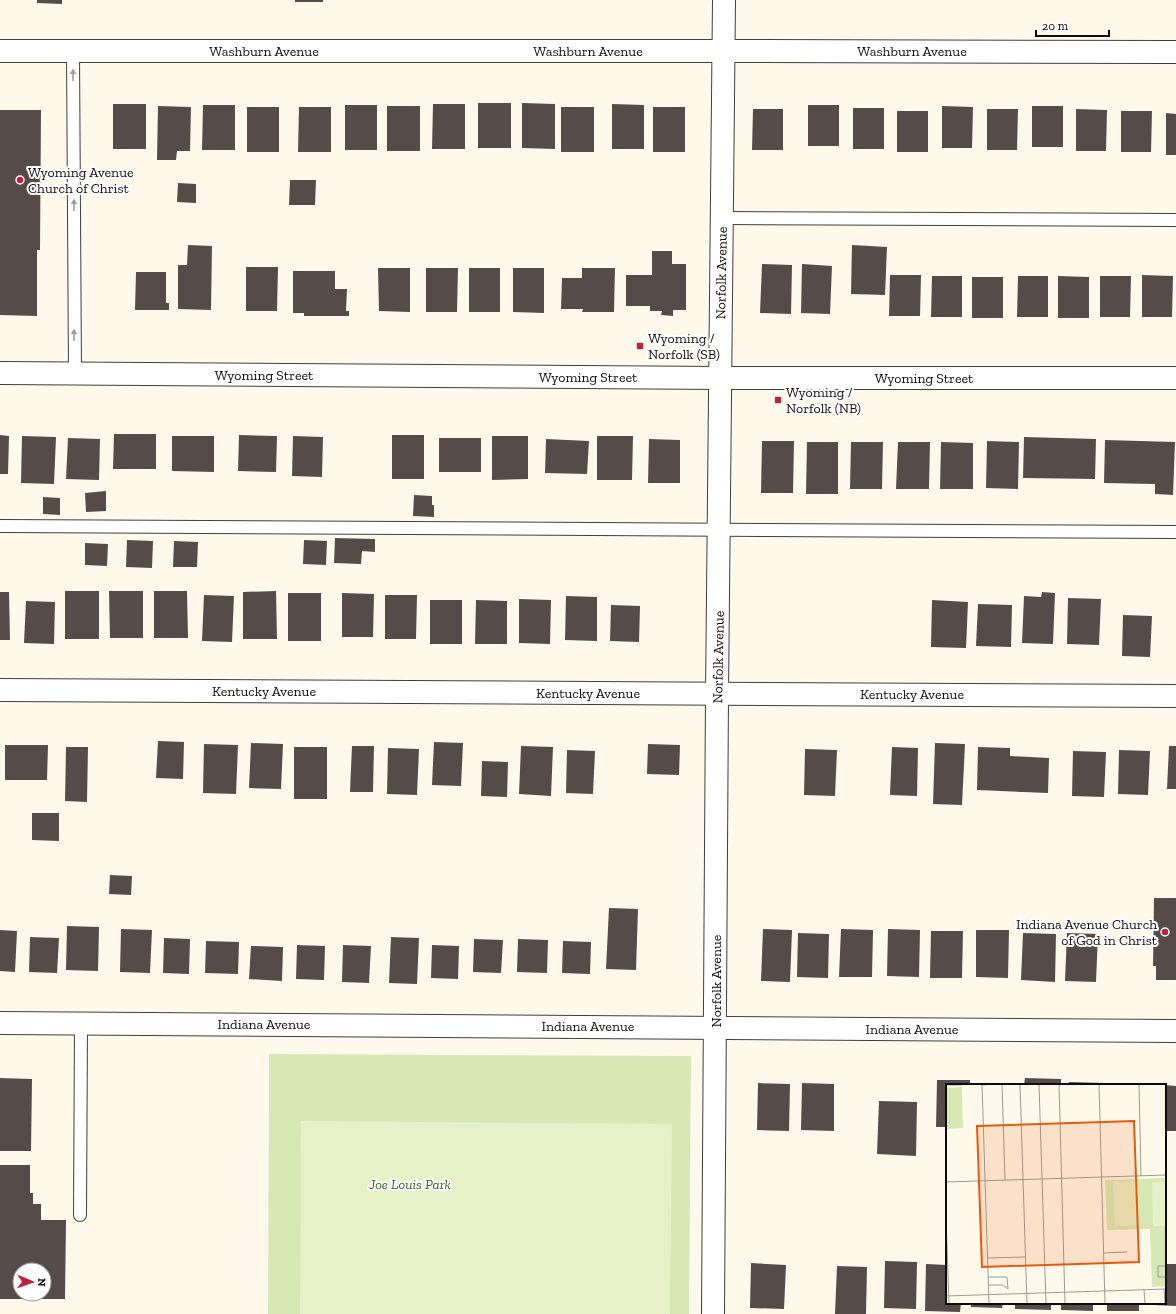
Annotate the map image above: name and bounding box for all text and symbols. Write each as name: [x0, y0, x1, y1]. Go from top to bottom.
scale bar: [1036, 12, 1109, 38]
text: 20 m: [1042, 19, 1069, 33]
street label: Washburn Avenue: [209, 43, 319, 60]
street label: Washburn Avenue: [533, 43, 643, 60]
street label: Washburn Avenue: [857, 43, 967, 60]
one-way arrow: [70, 68, 76, 81]
place label: Wyoming Avenue Church of Christ: [28, 164, 134, 197]
marker: Wyoming Avenue Church of Christ: [15, 175, 25, 185]
one-way arrow: [71, 198, 77, 211]
street label: Norfolk Avenue: [712, 226, 731, 320]
one-way arrow: [71, 328, 77, 341]
place label: Wyoming / Norfolk (SB): [648, 330, 720, 363]
marker: Wyoming / Norfolk (SB): [635, 341, 645, 351]
street label: Wyoming Street: [215, 367, 314, 384]
street label: Wyoming Street: [539, 369, 638, 386]
street label: Wyoming Street: [875, 370, 974, 387]
place label: Wyoming / Norfolk (NB): [786, 384, 861, 417]
marker: Wyoming / Norfolk (NB): [773, 395, 783, 405]
street label: Norfolk Avenue: [709, 610, 728, 704]
street label: Kentucky Avenue: [212, 683, 316, 700]
street label: Kentucky Avenue: [536, 685, 640, 702]
street label: Kentucky Avenue: [860, 686, 964, 703]
place label: Indiana Avenue Church of God in Christ: [1016, 916, 1158, 949]
marker: Indiana Avenue Church of God in Christ: [1160, 927, 1170, 937]
street label: Norfolk Avenue: [708, 934, 725, 1027]
street label: Indiana Avenue: [218, 1016, 311, 1033]
street label: Indiana Avenue: [542, 1018, 635, 1035]
street label: Indiana Avenue: [866, 1021, 959, 1038]
inset map: [946, 1084, 1166, 1304]
park label: Joe Louis Park: [368, 1176, 451, 1193]
north arrow: [12, 1262, 52, 1302]
text: N: [35, 1278, 48, 1287]

